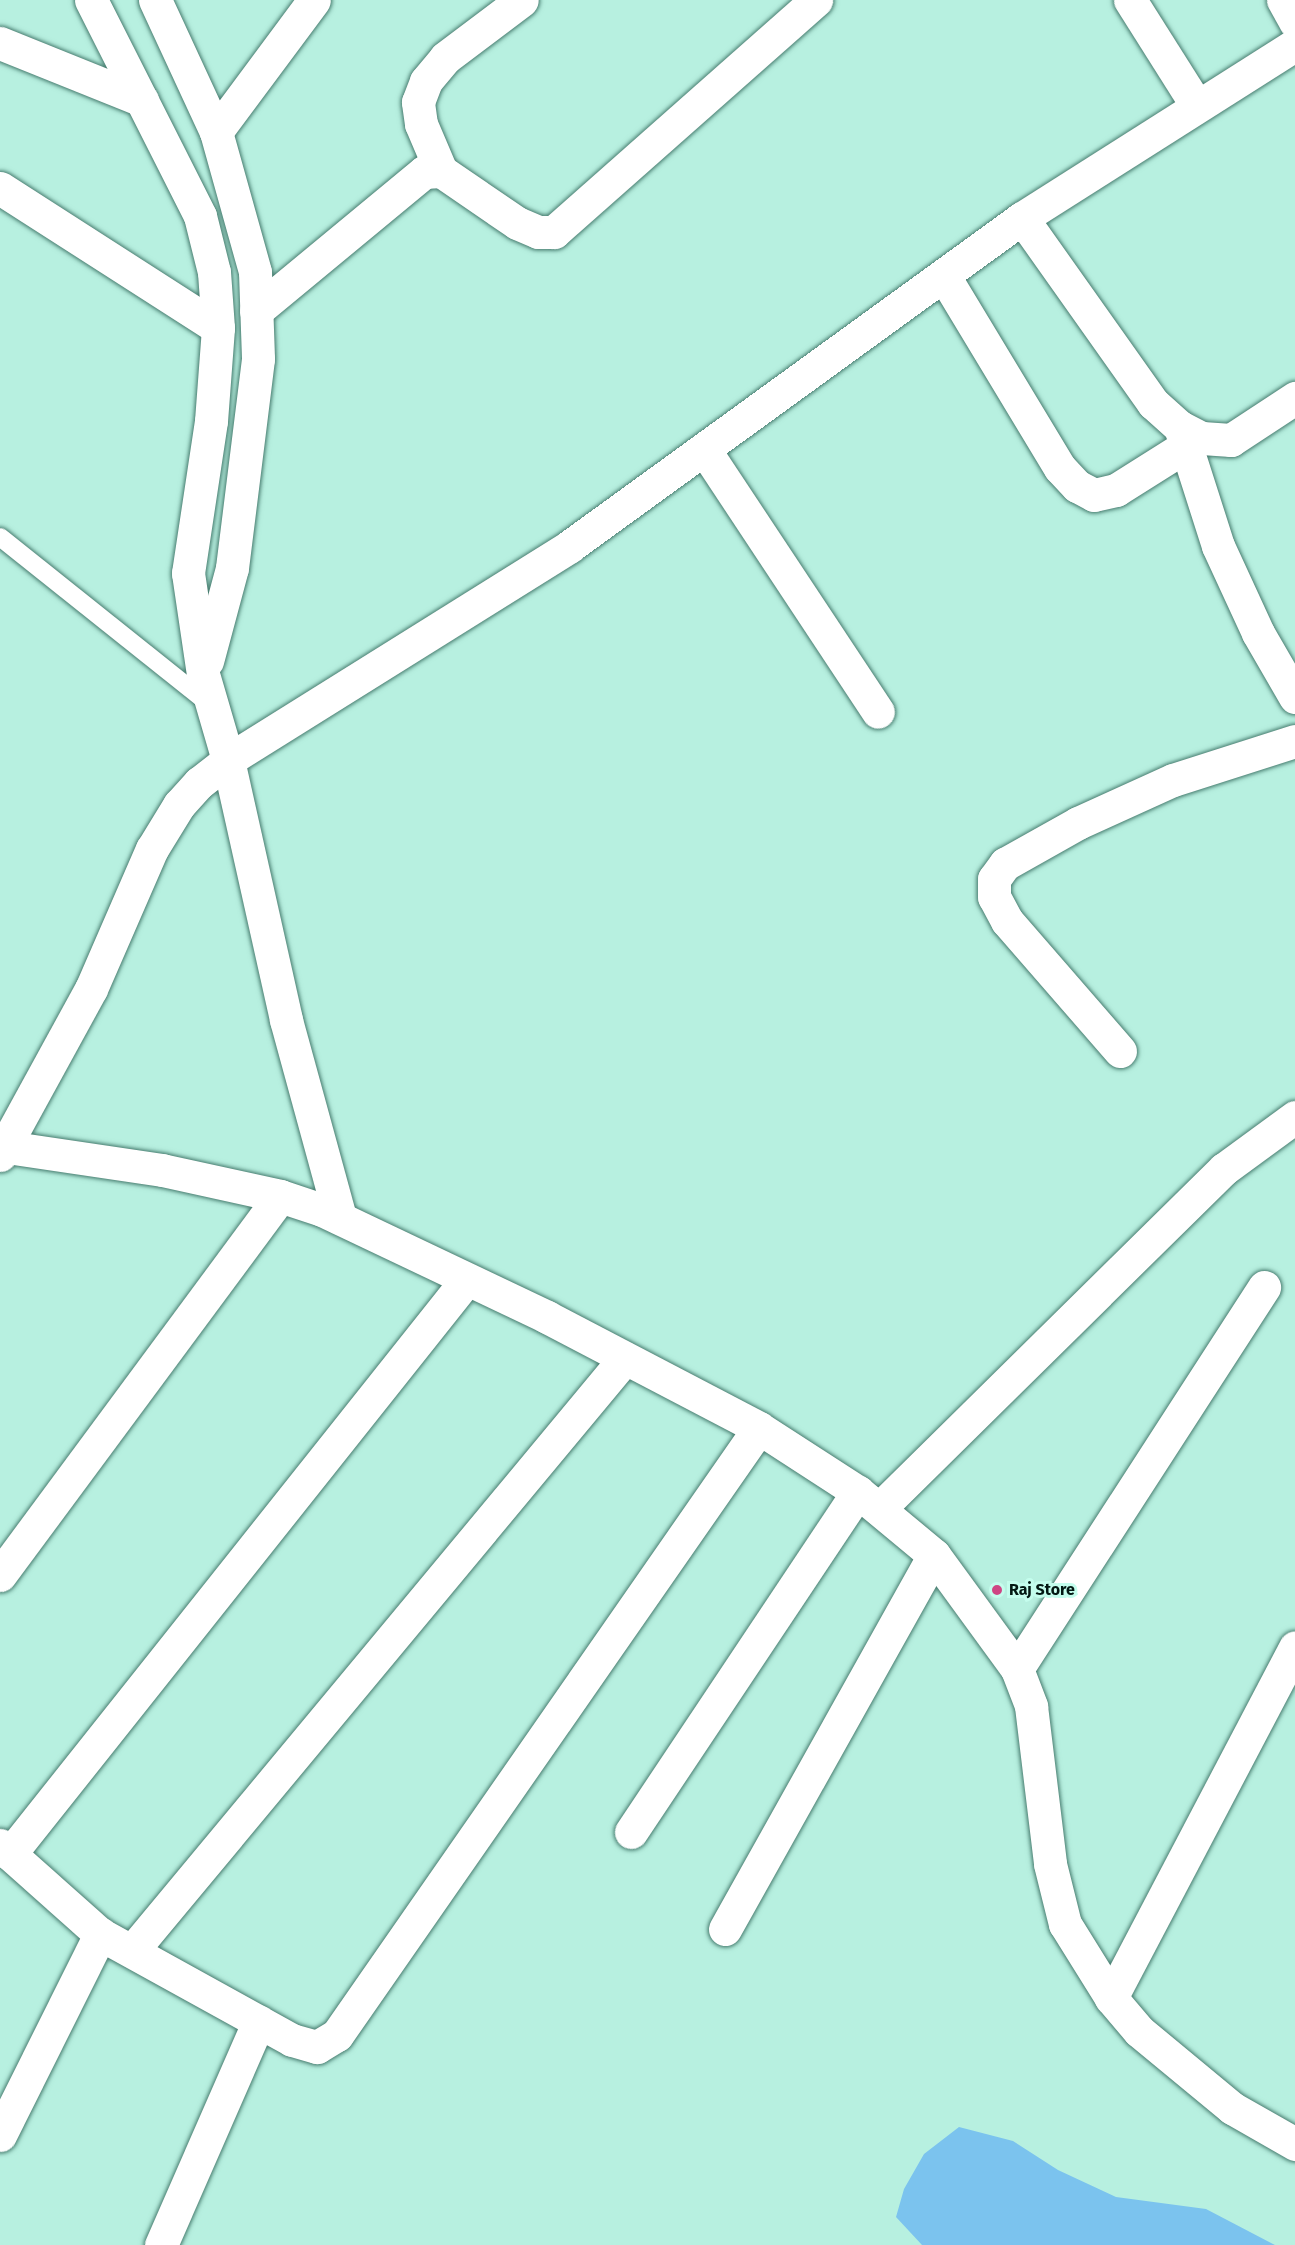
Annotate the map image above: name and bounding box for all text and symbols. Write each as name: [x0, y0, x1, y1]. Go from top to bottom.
place label: Raj Store: [1009, 1580, 1075, 1600]
marker: Raj Store: [990, 1583, 1004, 1597]

